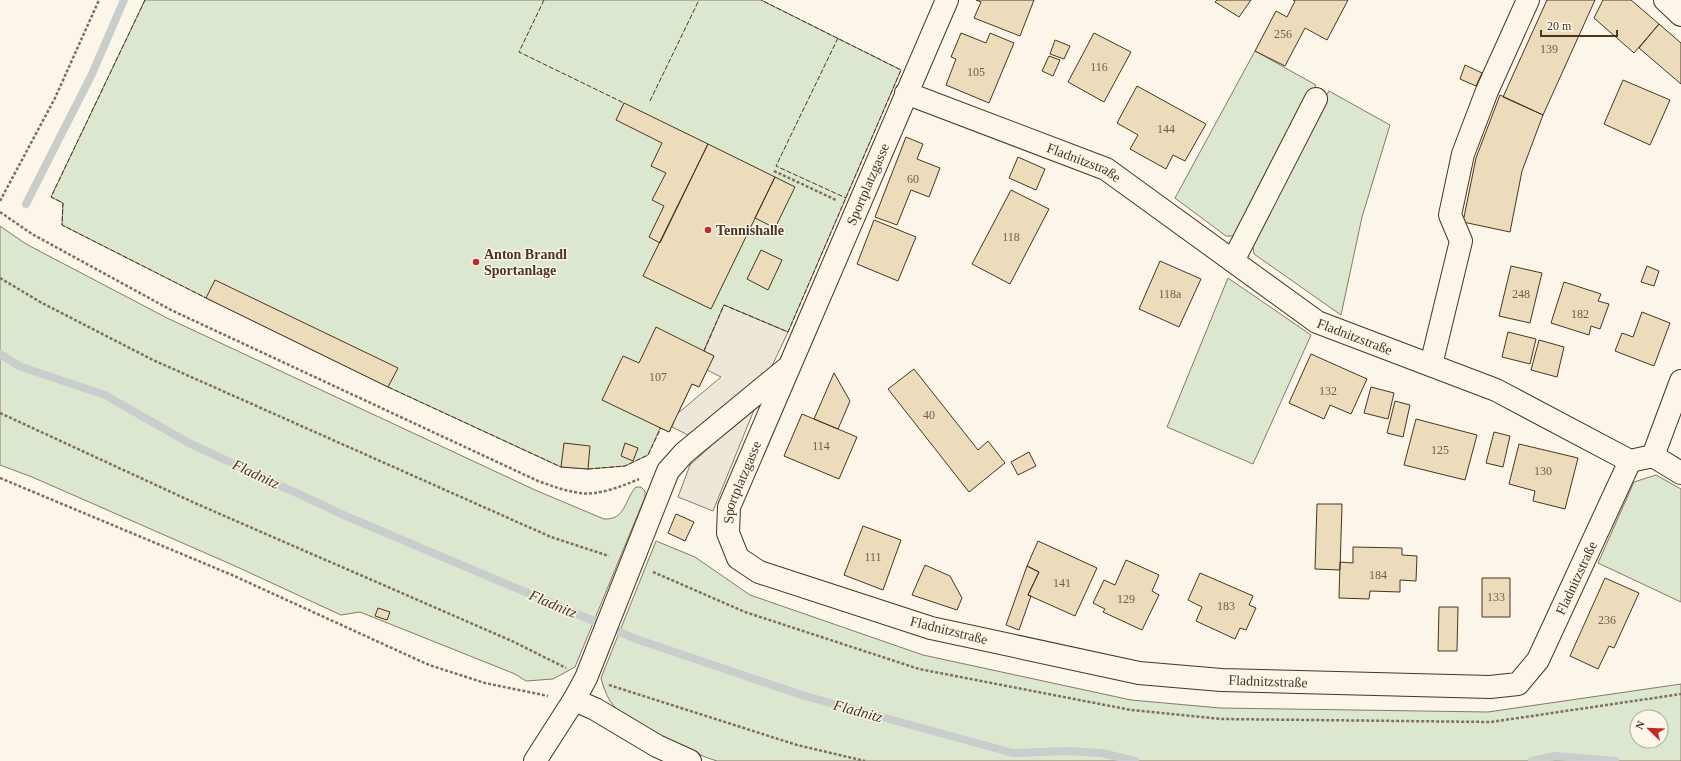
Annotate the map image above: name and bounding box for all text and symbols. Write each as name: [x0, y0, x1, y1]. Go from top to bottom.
scale bar: [1541, 12, 1617, 38]
text: 20 m: [1547, 19, 1572, 33]
house number: 256: [1274, 27, 1292, 41]
house number: 139: [1540, 42, 1558, 56]
house number: 116: [1090, 60, 1108, 74]
house number: 105: [967, 65, 985, 79]
house number: 144: [1157, 122, 1175, 136]
street label: Fladnitzstraße: [1045, 140, 1124, 185]
street label: Sportplatzgasse: [844, 141, 892, 228]
house number: 60: [907, 172, 919, 186]
place label: Tennishalle: [716, 223, 784, 238]
marker: Tennishalle: [703, 225, 713, 235]
house number: 118: [1002, 230, 1020, 244]
place label: Anton Brandl Sportanlage: [484, 247, 567, 278]
marker: Anton Brandl Sportanlage: [471, 257, 481, 267]
house number: 118a: [1159, 287, 1182, 301]
house number: 248: [1512, 287, 1530, 301]
house number: 182: [1571, 307, 1589, 321]
street label: Fladnitzstraße: [1315, 316, 1394, 358]
house number: 107: [649, 370, 667, 384]
house number: 132: [1319, 384, 1337, 398]
house number: 40: [923, 408, 935, 422]
street label: Sportplatzgasse: [721, 439, 764, 524]
house number: 114: [812, 439, 830, 453]
house number: 125: [1431, 443, 1449, 457]
water label: Fladnitz: [229, 456, 282, 492]
house number: 130: [1534, 464, 1552, 478]
street label: Fladnitzstraße: [1553, 539, 1600, 617]
house number: 111: [864, 550, 882, 564]
house number: 184: [1369, 568, 1387, 582]
house number: 141: [1053, 576, 1071, 590]
water label: Fladnitz: [526, 586, 579, 621]
house number: 133: [1487, 590, 1505, 604]
house number: 129: [1117, 592, 1135, 606]
house number: 183: [1217, 599, 1235, 613]
house number: 236: [1598, 613, 1616, 627]
street label: Fladnitzstraße: [909, 614, 989, 647]
street label: Fladnitzstraße: [1228, 673, 1308, 690]
water label: Fladnitz: [831, 697, 884, 725]
north arrow: [1629, 709, 1669, 749]
text: N: [1633, 719, 1647, 731]

